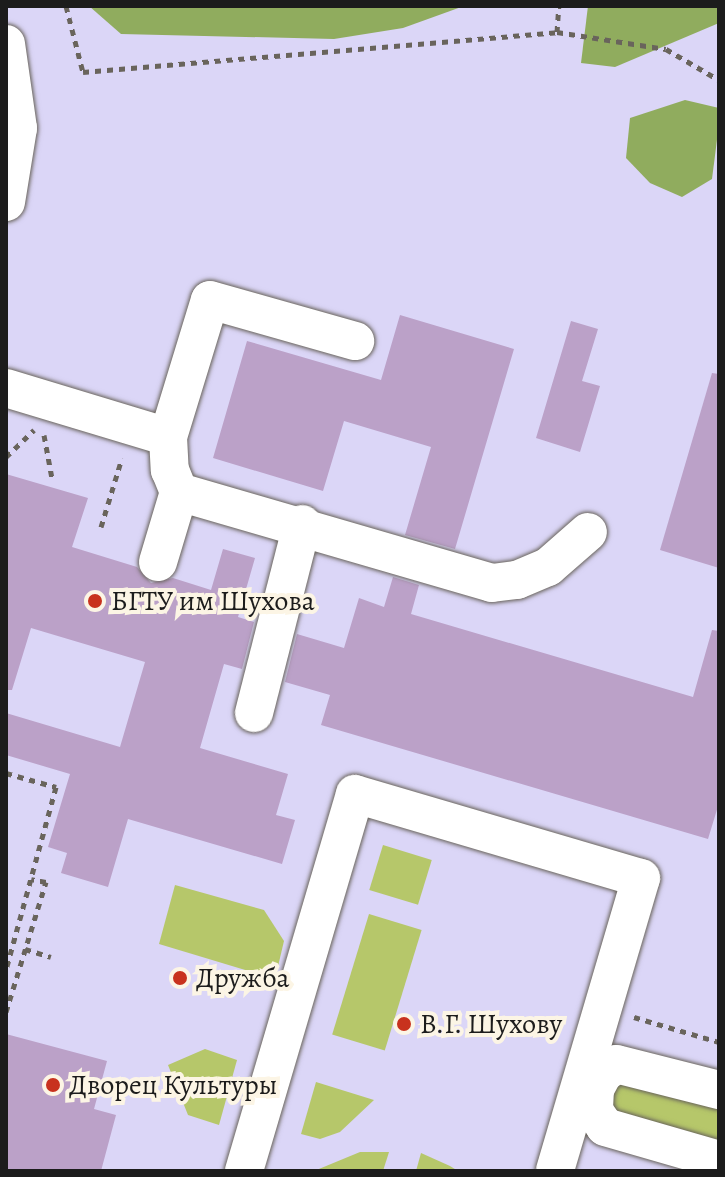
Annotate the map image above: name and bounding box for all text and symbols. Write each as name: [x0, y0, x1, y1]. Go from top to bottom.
place label: БГТУ им Шухова: [111, 584, 315, 618]
marker: БГТУ им Шухова: [86, 592, 104, 610]
place label: Дружба: [196, 961, 290, 995]
marker: Дружба: [171, 969, 189, 987]
place label: В.Г. Шухову: [420, 1007, 563, 1041]
marker: В.Г. Шухову: [395, 1015, 413, 1033]
place label: Дворец Культуры: [69, 1068, 277, 1102]
marker: Дворец Культуры: [44, 1076, 62, 1094]

